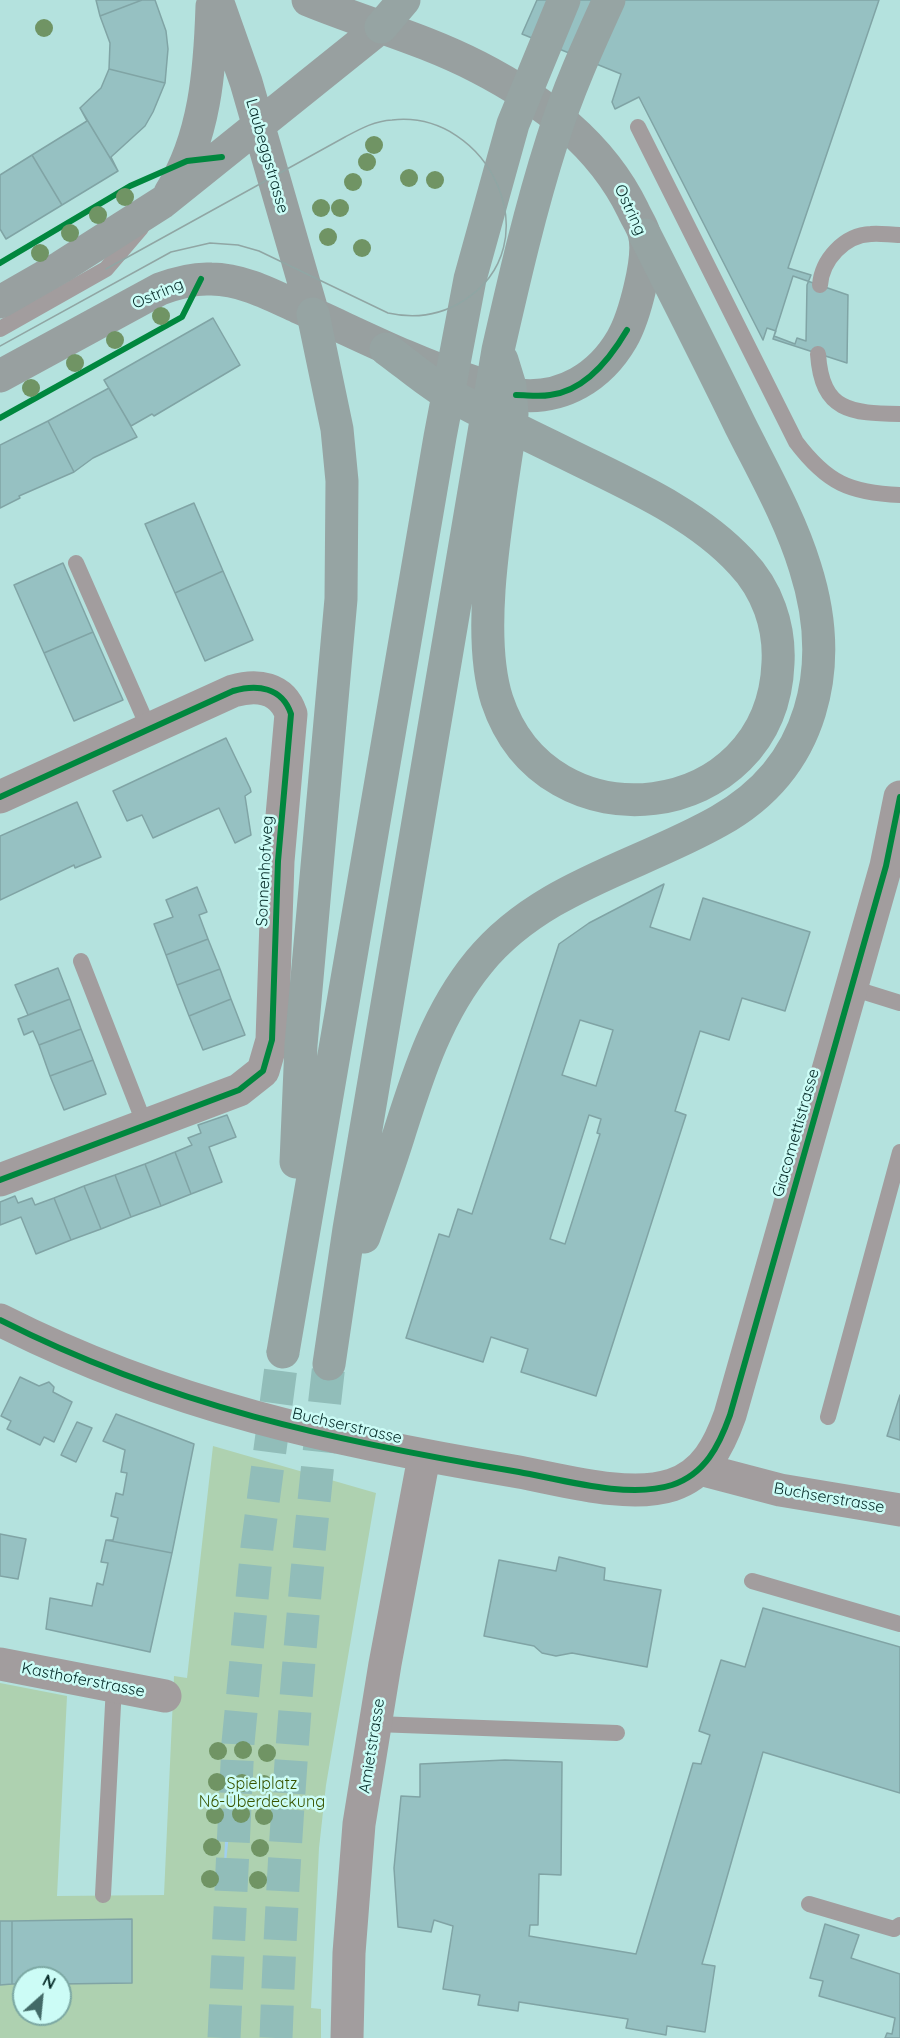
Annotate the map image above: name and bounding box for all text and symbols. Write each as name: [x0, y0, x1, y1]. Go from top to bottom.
street label: Laubeggstrasse: [241, 97, 293, 215]
street label: Ostring: [610, 181, 650, 239]
street label: Ostring: [129, 275, 187, 313]
street label: Sonnenhofweg: [253, 815, 277, 927]
street label: Giacomettistrasse: [768, 1067, 824, 1199]
street label: Buchserstrasse: [290, 1404, 404, 1448]
street label: Buchserstrasse: [772, 1479, 886, 1517]
street label: Kasthoferstrasse: [20, 1659, 146, 1701]
street label: Amietstrasse: [355, 1697, 389, 1795]
park label: Spielplatz N6-Überdeckung: [199, 1774, 325, 1812]
north arrow: [12, 1966, 72, 2026]
text: N: [39, 1970, 59, 1993]

